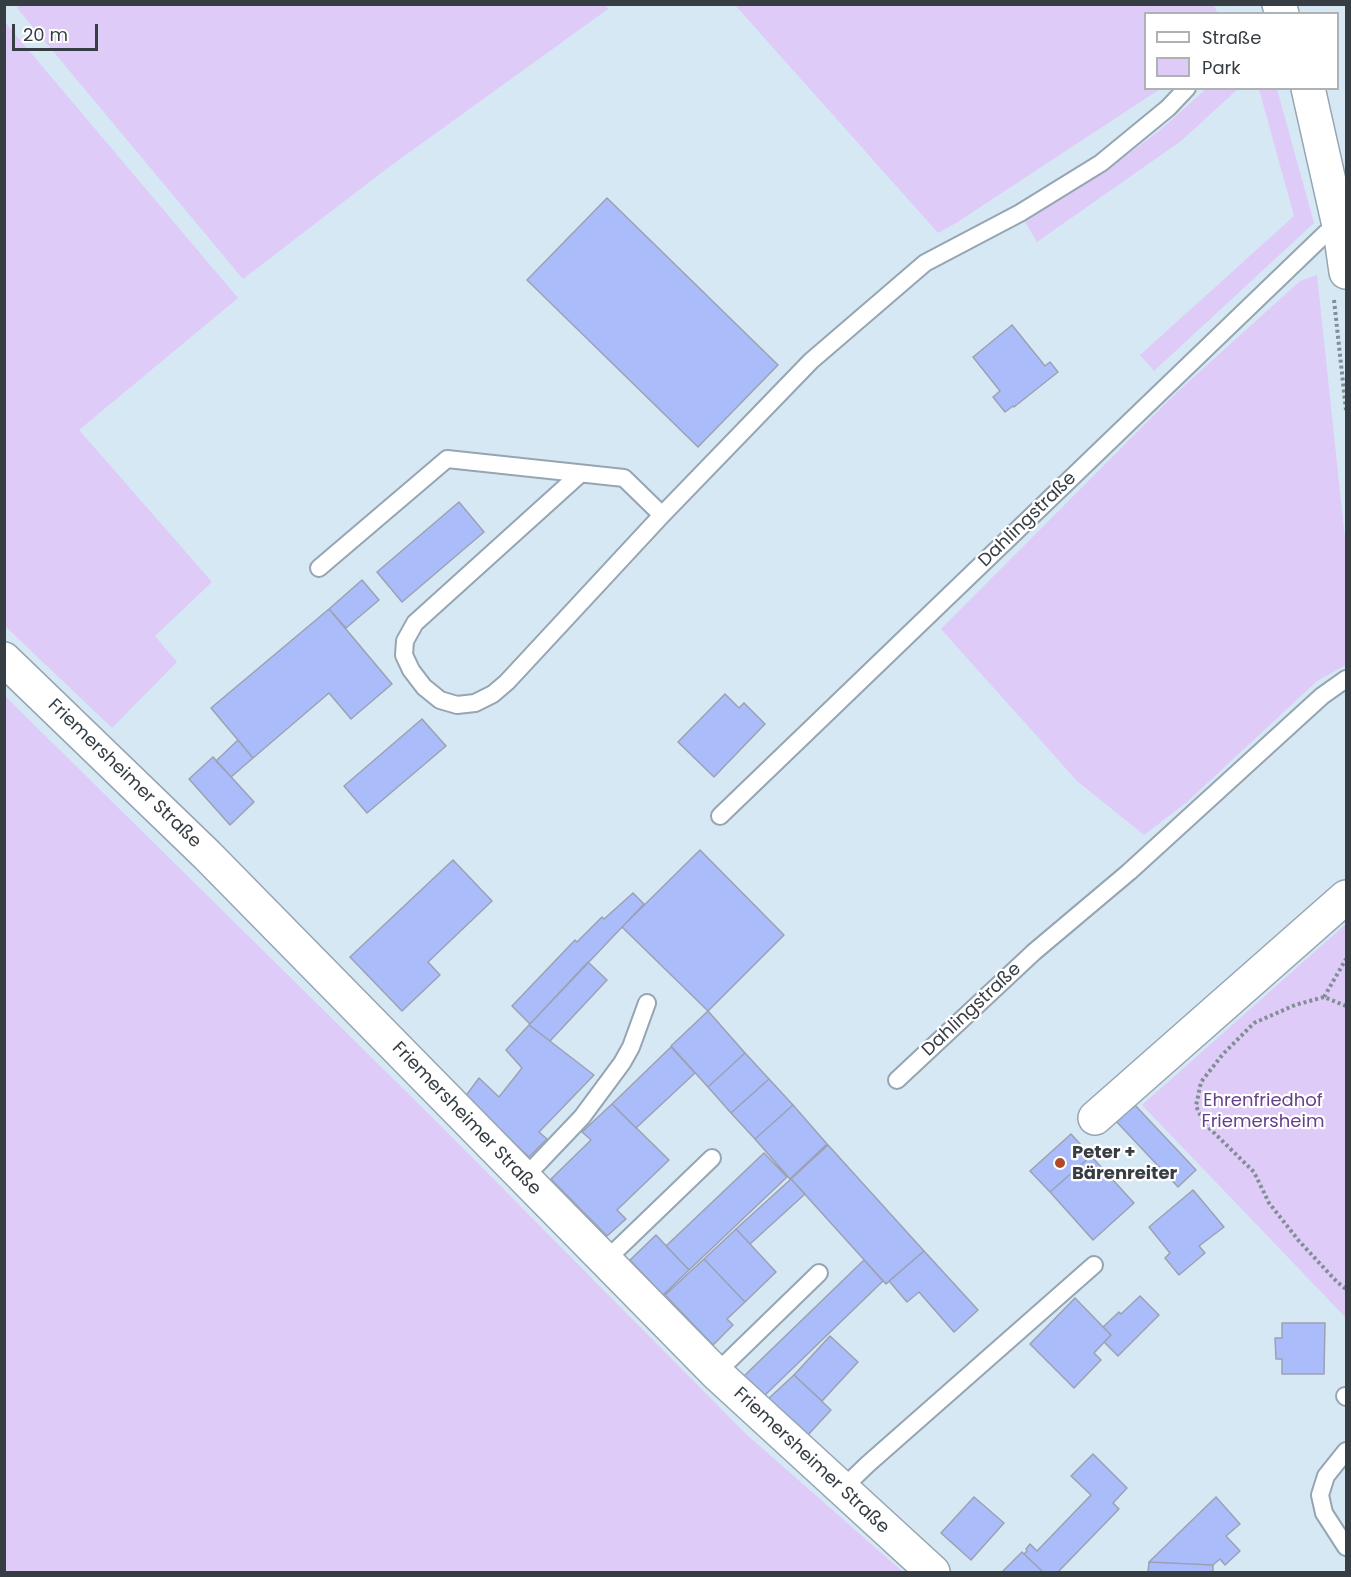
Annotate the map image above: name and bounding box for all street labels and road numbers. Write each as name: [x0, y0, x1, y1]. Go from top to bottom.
street label: Dahlingstraße: [975, 468, 1081, 572]
street label: Friemersheimer Straße: [43, 695, 205, 853]
street label: Dahlingstraße: [918, 959, 1026, 1061]
street label: Friemersheimer Straße: [387, 1038, 545, 1200]
street label: Friemersheimer Straße: [729, 1383, 893, 1539]

